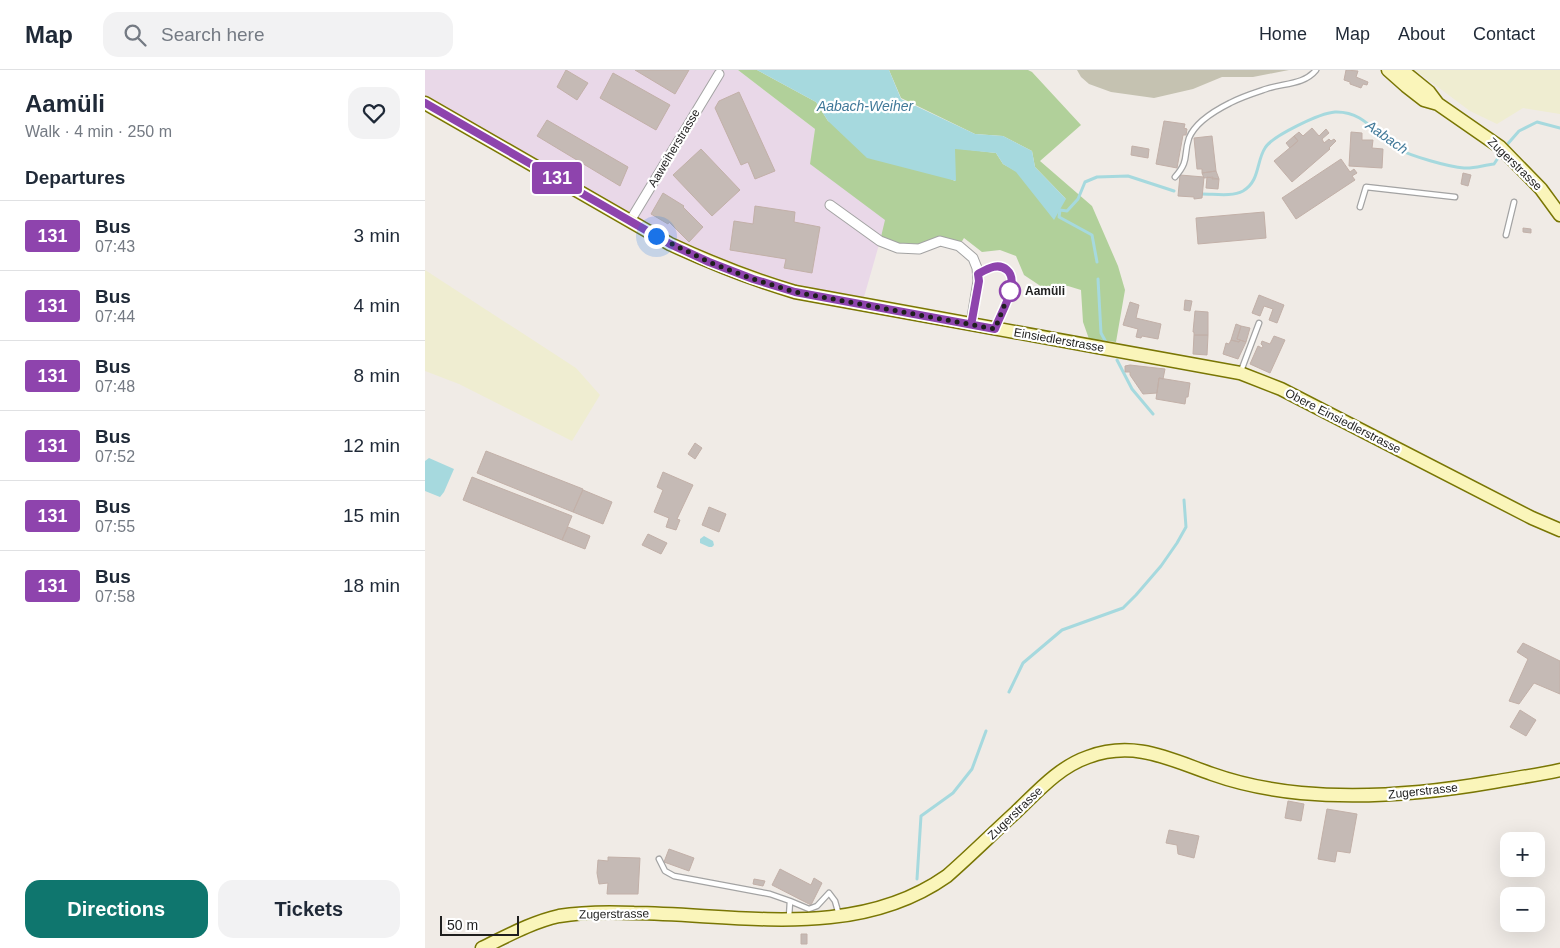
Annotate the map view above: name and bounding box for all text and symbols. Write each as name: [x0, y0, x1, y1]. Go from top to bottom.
search box: [103, 12, 453, 57]
text: Map: [25, 21, 73, 48]
icon: search: [121, 21, 149, 49]
text: Search here: [161, 24, 265, 45]
text: Home: [1259, 24, 1307, 44]
text: Map: [1335, 24, 1370, 44]
text: About: [1398, 24, 1445, 44]
text: Contact: [1473, 24, 1535, 44]
button: heart: [348, 87, 400, 139]
text: Aamüli: [25, 90, 105, 117]
water label: Aabach-Weiher: [816, 98, 914, 114]
street label: Aaweiherstrasse: [645, 106, 703, 190]
water label: Aabach: [1362, 116, 1411, 157]
text: Walk · 4 min · 250 m: [25, 123, 172, 140]
street label: Zugerstrasse: [1485, 135, 1545, 194]
line badge: 131: [528, 162, 586, 194]
text: Departures: [25, 167, 125, 188]
text: 131: [542, 168, 572, 188]
text: Bus: [95, 216, 131, 237]
your location: [644, 224, 669, 249]
text: 3 min: [354, 225, 400, 246]
text: 131: [37, 226, 68, 246]
text: 07:43: [95, 238, 135, 255]
marker: Aamüli: [999, 280, 1021, 302]
place label: Aamüli: [1025, 284, 1065, 298]
text: Bus: [95, 286, 131, 307]
text: 4 min: [354, 295, 400, 316]
text: 131: [37, 296, 68, 316]
text: 07:44: [95, 308, 135, 325]
street label: Einsiedlerstrasse: [1013, 325, 1106, 355]
text: Bus: [95, 356, 131, 377]
text: 8 min: [354, 365, 400, 386]
text: 131: [37, 366, 68, 386]
text: 07:48: [95, 378, 135, 395]
street label: Obere Einsiedlerstrasse: [1283, 386, 1404, 456]
text: Bus: [95, 426, 131, 447]
text: 12 min: [343, 435, 400, 456]
text: 131: [37, 436, 68, 456]
text: 07:52: [95, 448, 135, 465]
text: Bus: [95, 496, 131, 517]
text: 15 min: [343, 505, 400, 526]
text: 131: [37, 506, 68, 526]
text: 07:55: [95, 518, 135, 535]
text: Bus: [95, 566, 131, 587]
text: 18 min: [343, 575, 400, 596]
text: 131: [37, 576, 68, 596]
text: 07:58: [95, 588, 135, 605]
street label: Zugerstrasse: [1387, 780, 1459, 802]
street label: Zugerstrasse: [985, 783, 1045, 842]
map controls: [1500, 832, 1545, 932]
button: +: [1500, 832, 1545, 877]
button: Directions: [25, 880, 208, 938]
button: Tickets: [218, 880, 400, 938]
button: −: [1500, 887, 1545, 932]
street label: Zugerstrasse: [579, 906, 649, 922]
scale bar: [440, 913, 519, 936]
text: 50 m: [447, 917, 478, 933]

